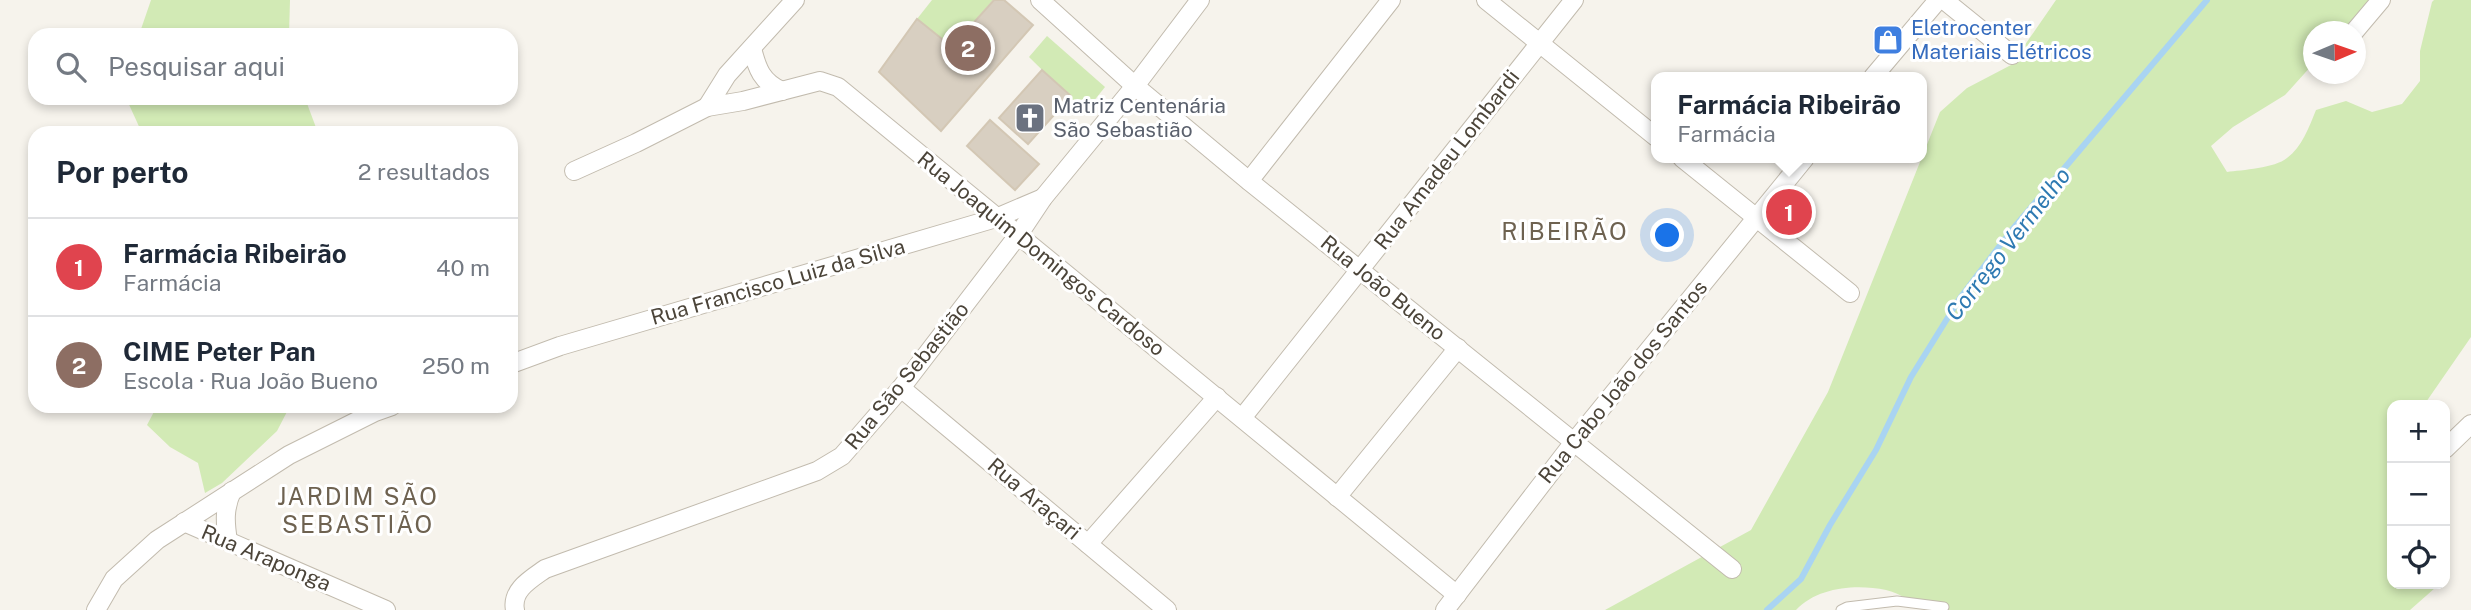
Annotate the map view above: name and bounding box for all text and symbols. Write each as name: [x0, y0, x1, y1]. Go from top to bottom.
place label: Eletrocenter Materiais Elétricos: [1911, 15, 2092, 64]
north arrow: [2303, 21, 2366, 84]
pin: 2: [945, 22, 991, 74]
shop icon: Eletrocenter Materiais Elétricos: [1871, 23, 1905, 57]
search box: [28, 28, 518, 105]
icon: search: [52, 48, 90, 86]
text: Pesquisar aqui: [108, 51, 285, 82]
street label: Rua Amadeu Lombardi: [1369, 65, 1524, 254]
popup: [1651, 72, 1927, 163]
text: Farmácia Ribeirão: [1677, 89, 1901, 120]
place label: Matriz Centenária São Sebastião: [1053, 93, 1226, 142]
church icon: Matriz Centenária São Sebastião: [1013, 101, 1047, 135]
text: Farmácia: [1677, 120, 1776, 147]
street label: Rua Joaquim Domingos Cardoso: [913, 146, 1170, 361]
text: Por perto: [56, 154, 188, 190]
text: 2 resultados: [358, 158, 490, 185]
water label: Corrego Vermelho: [1940, 162, 2076, 326]
pin: 1: [1766, 186, 1812, 238]
district label: RIBEIRÃO: [1501, 217, 1629, 245]
your location: [1650, 218, 1684, 252]
street label: Rua João Bueno: [1316, 230, 1451, 346]
street label: Rua Francisco Luiz da Silva: [648, 233, 908, 330]
text: Farmácia Ribeirão: [123, 238, 347, 269]
text: 1: [74, 254, 84, 281]
text: 40 m: [436, 254, 490, 281]
text: Farmácia: [123, 269, 221, 296]
street label: Rua Cabo João dos Santos: [1533, 275, 1712, 488]
street label: Rua São Sebastião: [839, 297, 974, 454]
text: CIME Peter Pan: [123, 336, 316, 367]
text: 2: [72, 352, 86, 379]
text: 250 m: [422, 352, 490, 379]
text: Escola · Rua João Bueno: [123, 367, 378, 394]
map controls: [2387, 400, 2450, 589]
button: +: [2387, 400, 2450, 463]
street label: Rua Araçari: [983, 453, 1086, 545]
button: −: [2387, 463, 2450, 526]
district label: JARDIM SÃO SEBASTIÃO: [277, 482, 439, 538]
street label: Rua Araponga: [198, 519, 335, 596]
button: locate: [2387, 526, 2450, 589]

